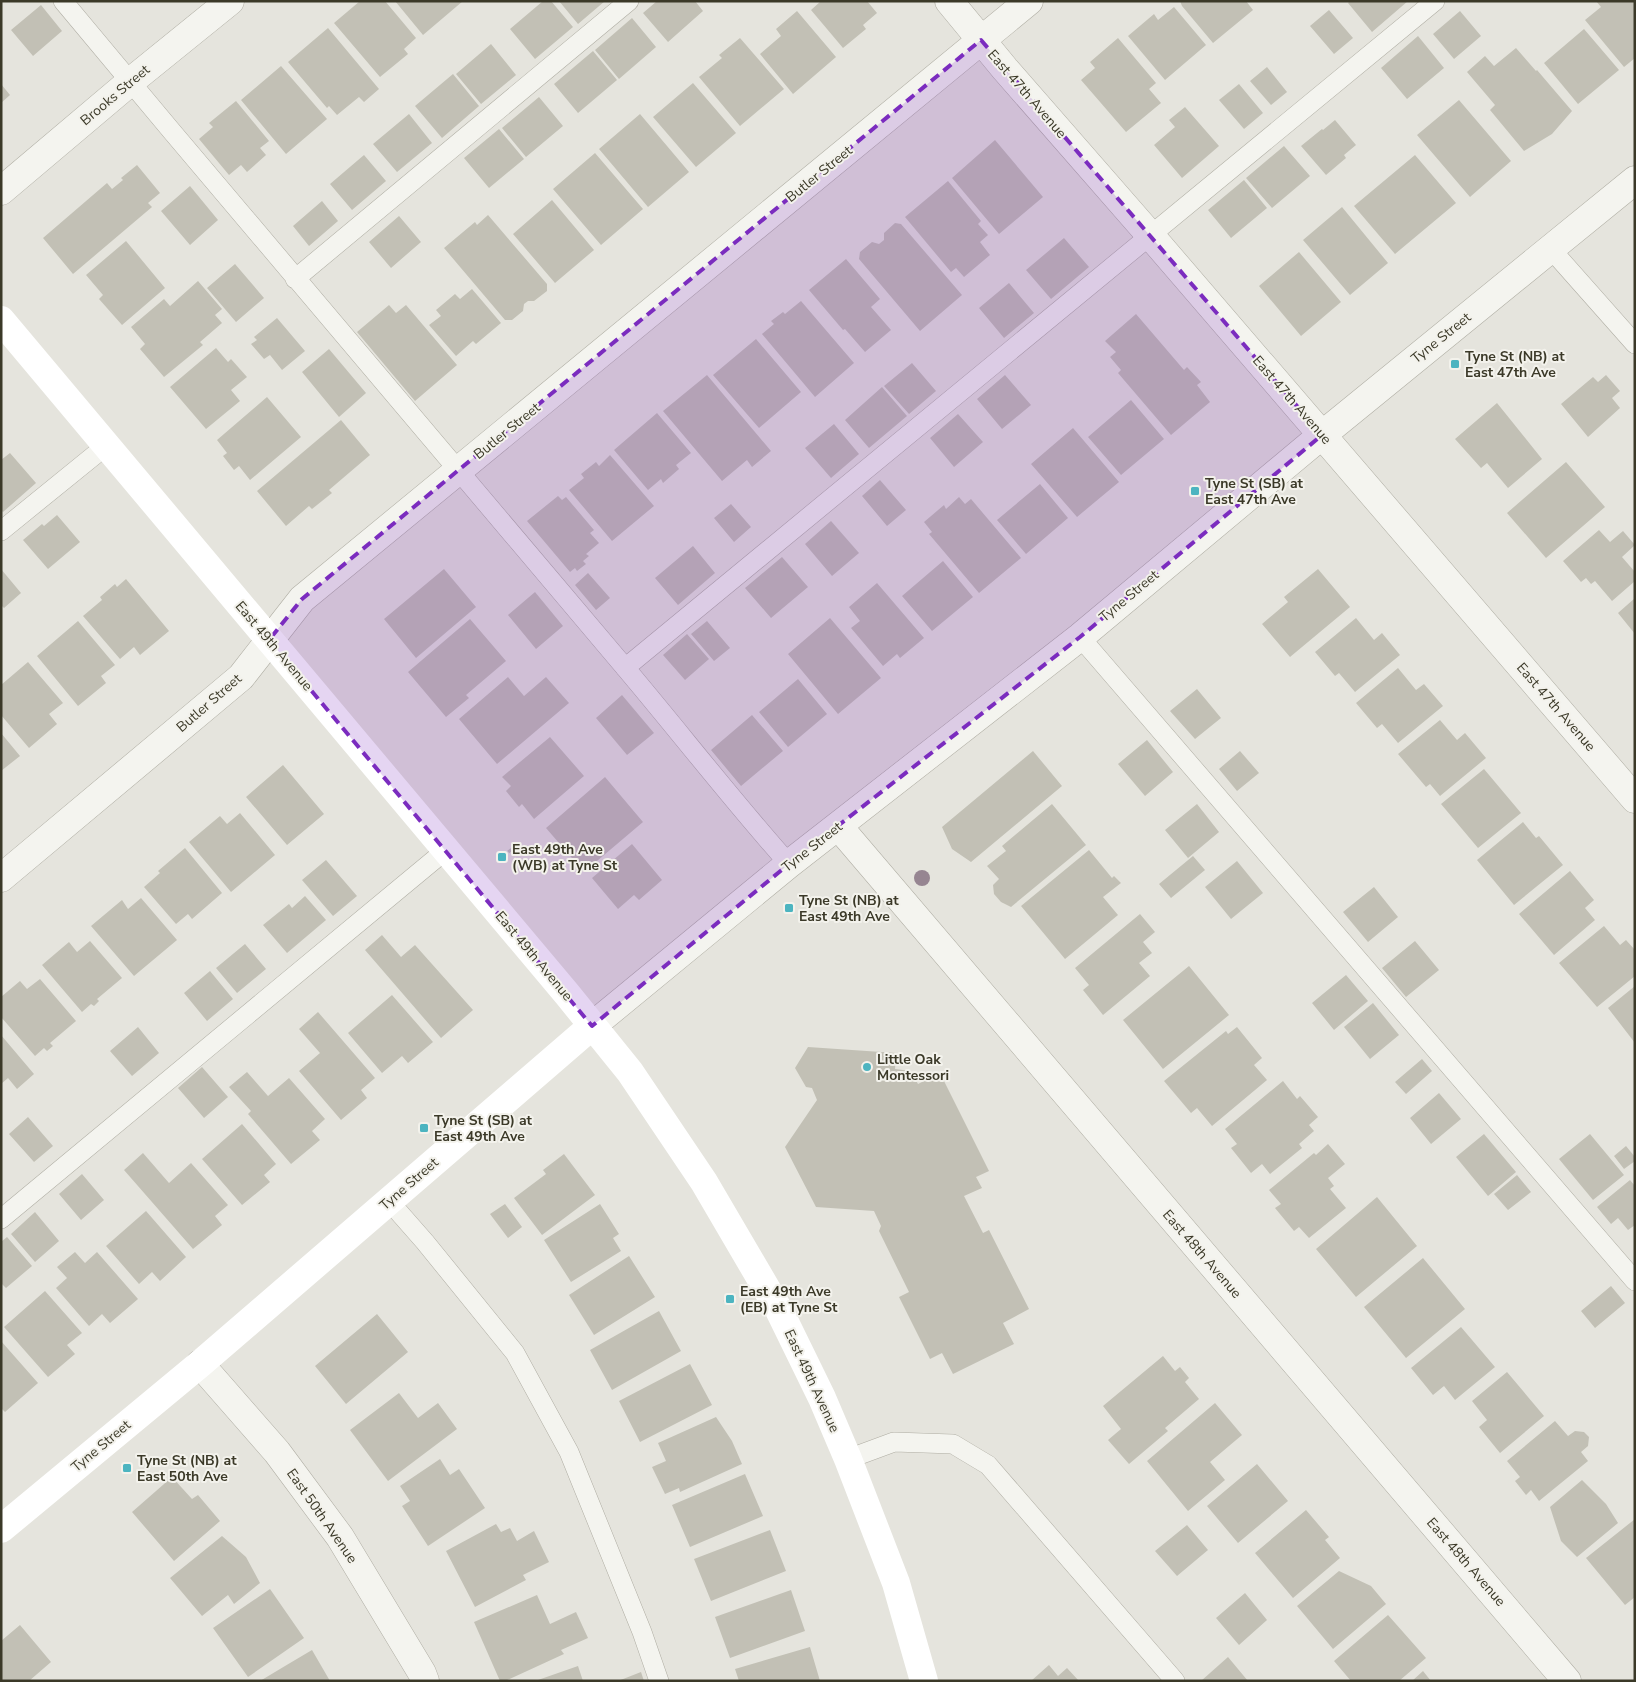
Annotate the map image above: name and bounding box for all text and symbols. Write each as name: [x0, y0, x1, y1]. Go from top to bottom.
street label: East 47th Avenue: [983, 46, 1071, 142]
street label: Brooks Street: [76, 60, 154, 130]
street label: Butler Street: [782, 141, 856, 207]
street label: Tyne Street: [1407, 308, 1475, 368]
place label: Tyne St (NB) at East 47th Ave: [1465, 347, 1565, 382]
street label: East 47th Avenue: [1248, 352, 1336, 448]
marker: Tyne St (NB) at East 47th Ave: [1449, 358, 1461, 370]
street label: Butler Street: [470, 398, 544, 464]
place label: Tyne St (SB) at East 47th Ave: [1205, 474, 1304, 509]
marker: Tyne St (SB) at East 47th Ave: [1189, 485, 1201, 497]
street label: Tyne Street: [1095, 566, 1163, 626]
street label: East 49th Avenue: [231, 597, 317, 695]
street label: East 47th Avenue: [1512, 659, 1600, 755]
street label: Butler Street: [172, 669, 246, 737]
street label: Tyne Street: [778, 817, 846, 877]
place label: East 49th Ave (WB) at Tyne St: [512, 840, 618, 875]
marker: East 49th Ave (WB) at Tyne St: [496, 851, 508, 863]
place label: Tyne St (NB) at East 49th Ave: [799, 891, 899, 926]
marker: Tyne St (NB) at East 49th Ave: [783, 902, 795, 914]
street label: East 49th Avenue: [491, 907, 577, 1005]
place label: Little Oak Montessori: [877, 1050, 949, 1085]
marker: Little Oak Montessori: [861, 1061, 873, 1073]
place label: Tyne St (SB) at East 49th Ave: [434, 1111, 533, 1146]
marker: Tyne St (SB) at East 49th Ave: [418, 1122, 430, 1134]
street label: Tyne Street: [376, 1153, 442, 1215]
street label: East 48th Avenue: [1158, 1206, 1246, 1302]
place label: East 49th Ave (EB) at Tyne St: [740, 1282, 838, 1317]
marker: East 49th Ave (EB) at Tyne St: [724, 1293, 736, 1305]
street label: East 49th Avenue: [780, 1326, 844, 1436]
street label: Tyne Street: [67, 1416, 135, 1476]
place label: Tyne St (NB) at East 50th Ave: [137, 1451, 237, 1486]
marker: Tyne St (NB) at East 50th Ave: [121, 1462, 133, 1474]
street label: East 50th Avenue: [282, 1465, 362, 1567]
street label: East 48th Avenue: [1422, 1514, 1510, 1610]

